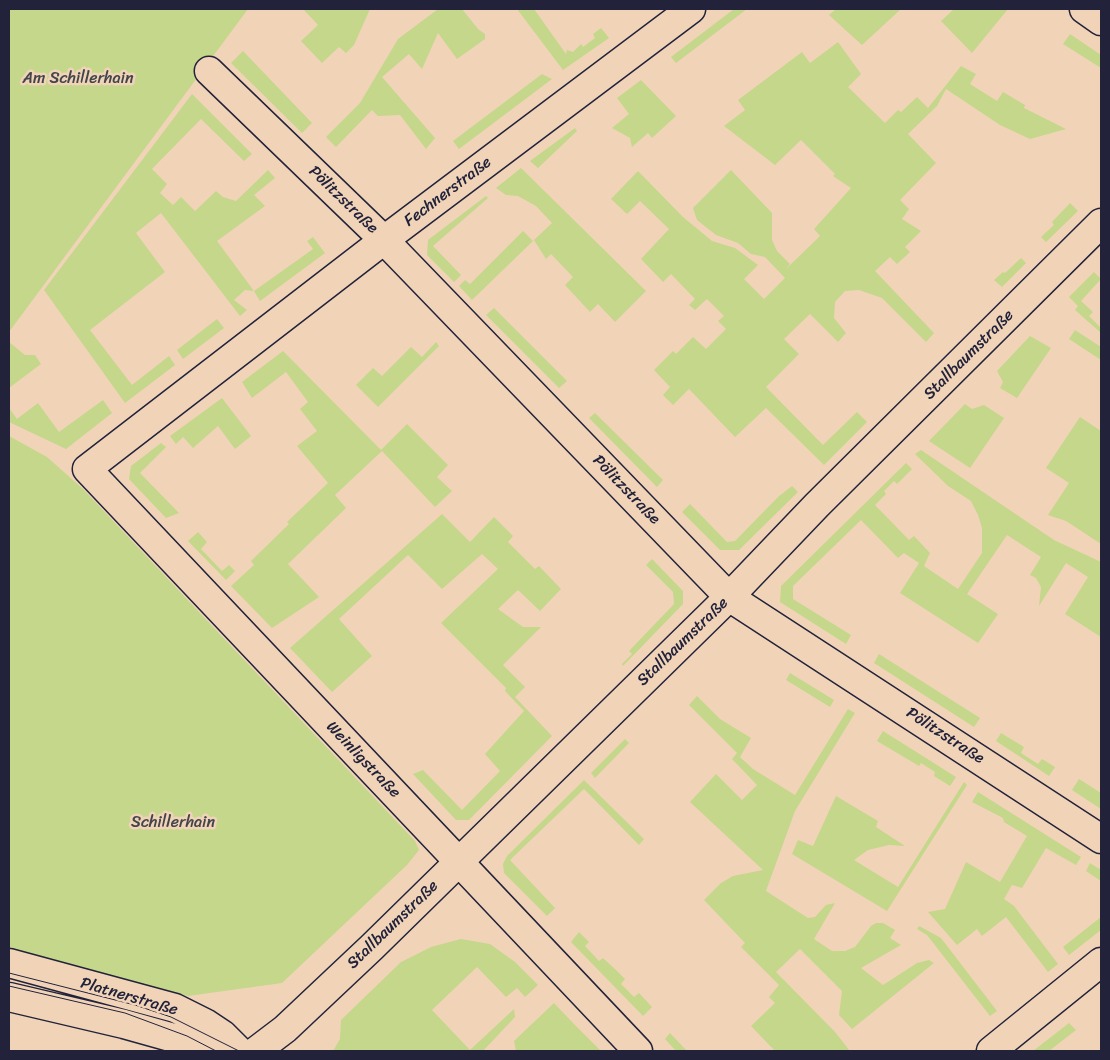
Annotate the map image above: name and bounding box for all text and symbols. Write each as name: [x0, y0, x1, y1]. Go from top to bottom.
park label: Am Schillerhain: [22, 69, 134, 89]
street label: Fechnerstraße: [401, 153, 495, 231]
street label: Pölitzstraße: [304, 162, 382, 238]
street label: Stallbaumstraße: [920, 306, 1018, 404]
street label: Pölitzstraße: [588, 451, 664, 529]
street label: Stallbaumstraße: [633, 594, 733, 690]
street label: Pölitzstraße: [902, 704, 988, 768]
street label: Weinligstraße: [322, 718, 404, 802]
park label: Schillerhain: [131, 813, 215, 833]
street label: Stallbaumstraße: [343, 877, 443, 973]
street label: Platnerstraße: [78, 974, 180, 1020]

